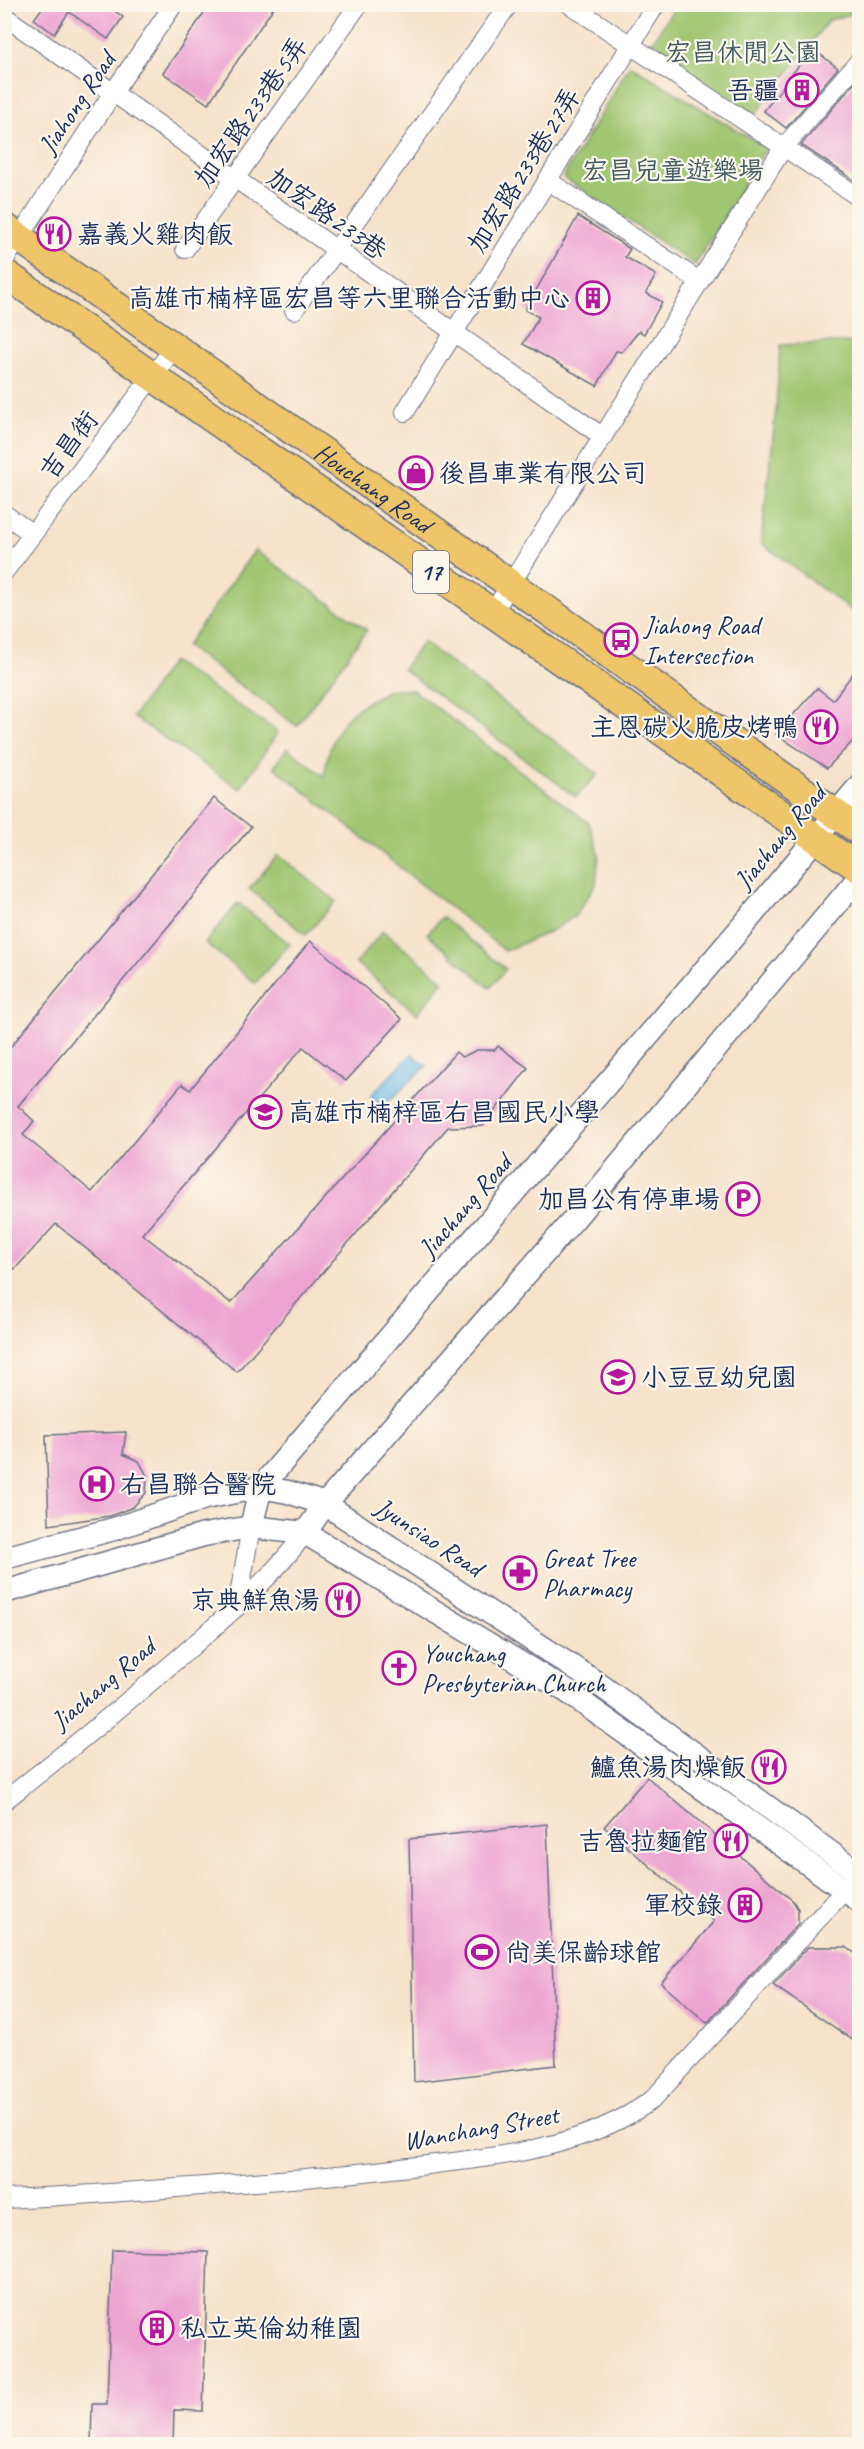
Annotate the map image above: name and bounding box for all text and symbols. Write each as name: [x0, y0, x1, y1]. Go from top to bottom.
street label: 加宏路233巷5弄: [187, 30, 315, 194]
park label: 宏昌休閒公園: [665, 36, 821, 69]
street label: Jiahong Road: [30, 43, 125, 162]
building icon: 吾疆: [784, 72, 820, 108]
place label: 吾疆: [727, 74, 779, 107]
street label: 加宏路233巷27弄: [460, 81, 588, 259]
park label: 宏昌兒童遊樂場: [582, 154, 764, 187]
street label: 加宏路233巷: [261, 161, 393, 267]
restaurant icon: 嘉義火雞肉飯: [36, 216, 72, 252]
place label: 嘉義火雞肉飯: [77, 218, 233, 251]
building icon: 高雄市楠梓區宏昌等六里聯合活動中心: [575, 280, 611, 316]
place label: 高雄市楠梓區宏昌等六里聯合活動中心: [128, 282, 570, 315]
street label: 吉昌街: [32, 404, 106, 486]
street label: Houchang Road: [308, 435, 441, 542]
shop icon: 後昌車業有限公司: [398, 455, 434, 491]
place label: 後昌車業有限公司: [439, 457, 647, 490]
road number: 17: [413, 551, 449, 593]
place label: Jiahong Road Intersection: [642, 609, 763, 672]
bus stop icon: Jiahong Road Intersection: [603, 622, 639, 658]
restaurant icon: 主恩碳火脆皮烤鴨: [803, 709, 839, 745]
place label: 主恩碳火脆皮烤鴨: [590, 711, 798, 744]
street label: Jiachang Road: [726, 775, 836, 897]
school or university icon: 高雄市楠梓區右昌國民小學: [247, 1094, 283, 1130]
place label: 高雄市楠梓區右昌國民小學: [288, 1096, 600, 1129]
street label: Jiachang Road: [410, 1145, 521, 1266]
parking icon: 加昌公有停車場: [725, 1181, 761, 1217]
place label: 加昌公有停車場: [538, 1183, 720, 1216]
school or university icon: 小豆豆幼兒園: [600, 1359, 636, 1395]
place label: 小豆豆幼兒園: [641, 1361, 797, 1394]
hospital icon: 右昌聯合醫院: [79, 1466, 115, 1502]
place label: 右昌聯合醫院: [120, 1468, 276, 1501]
street label: Jyunsiao Road: [367, 1489, 492, 1586]
place label: Great Tree Pharmacy: [543, 1542, 638, 1605]
pharmacy icon: Great Tree Pharmacy: [502, 1555, 538, 1591]
restaurant icon: 京典鮮魚湯: [325, 1582, 361, 1618]
place label: 京典鮮魚湯: [190, 1584, 320, 1617]
street label: Jiachang Road: [43, 1628, 165, 1738]
place label: Youchang Presbyterian Church: [422, 1637, 607, 1700]
church icon: Youchang Presbyterian Church: [381, 1650, 417, 1686]
restaurant icon: 鱸魚湯肉燥飯: [751, 1749, 787, 1785]
place label: 鱸魚湯肉燥飯: [590, 1751, 746, 1784]
restaurant icon: 吉魯拉麵館: [713, 1823, 749, 1859]
place label: 吉魯拉麵館: [578, 1825, 708, 1858]
building icon: 軍校錄: [727, 1887, 763, 1923]
place label: 軍校錄: [644, 1889, 722, 1922]
sports icon: 尚美保齡球館: [464, 1934, 500, 1970]
place label: 尚美保齡球館: [505, 1936, 661, 1969]
street label: Wanchang Street: [401, 2098, 563, 2158]
building icon: 私立英倫幼稚園: [139, 2310, 175, 2346]
place label: 私立英倫幼稚園: [180, 2312, 362, 2345]

